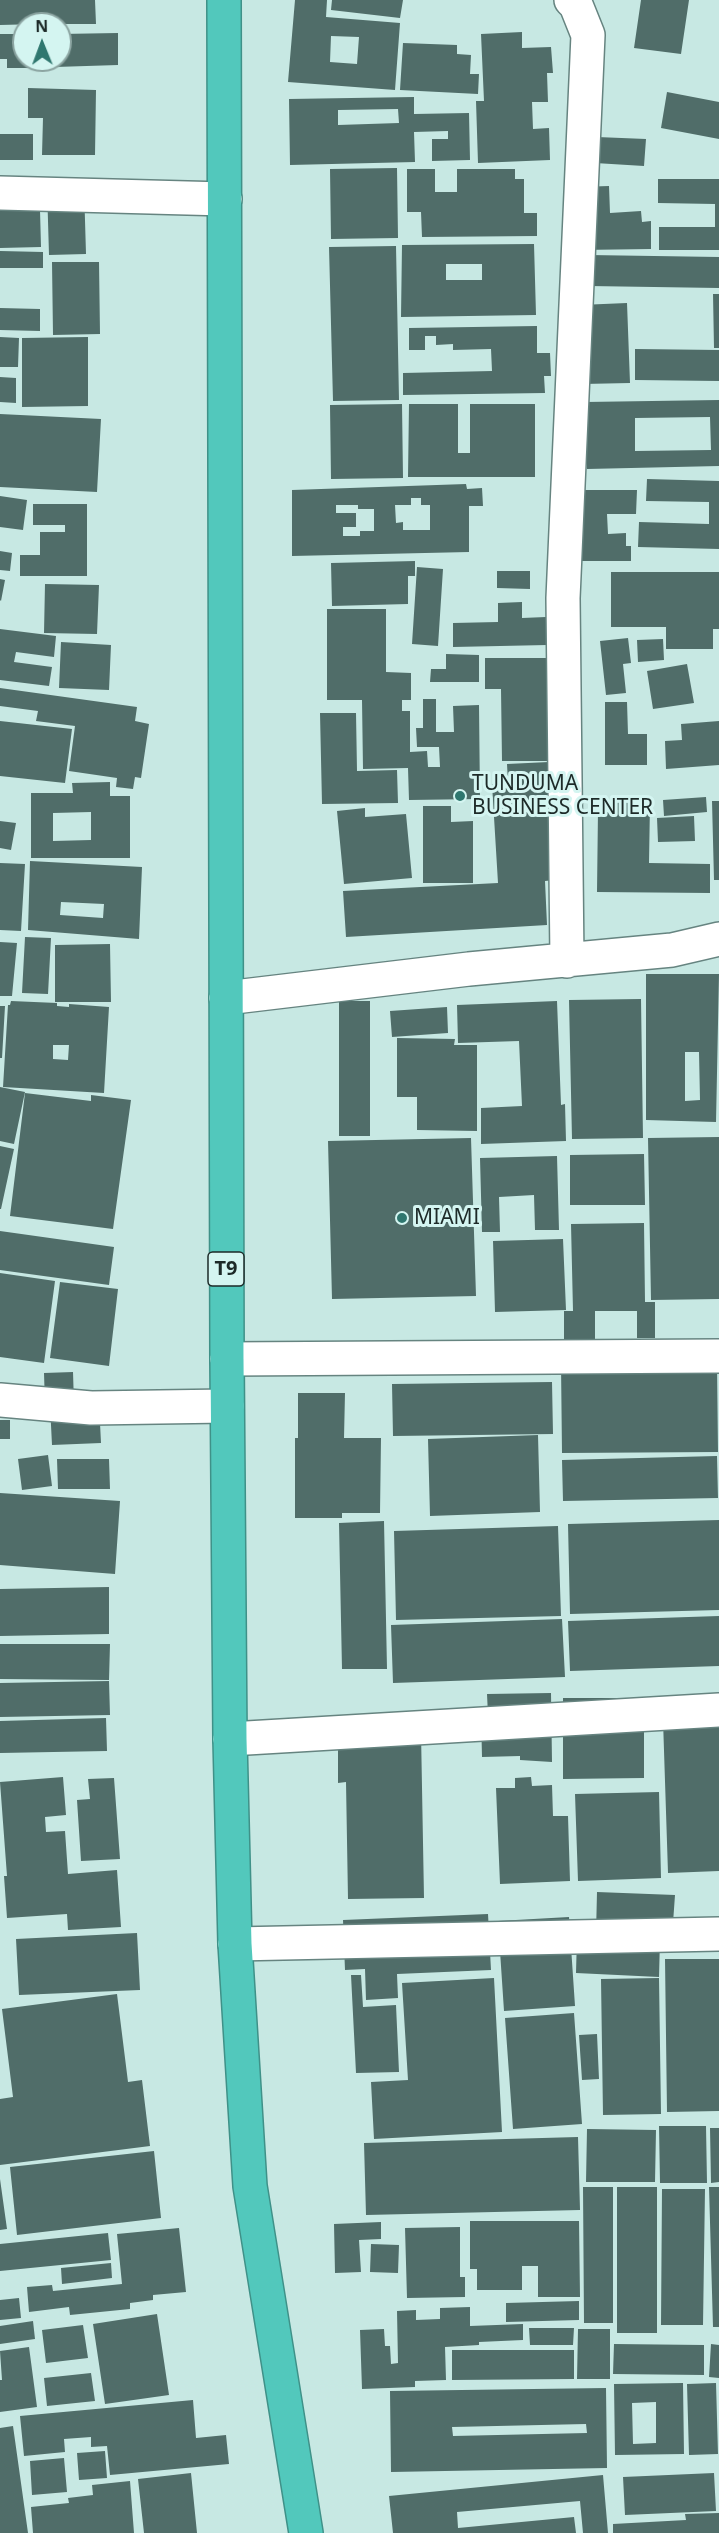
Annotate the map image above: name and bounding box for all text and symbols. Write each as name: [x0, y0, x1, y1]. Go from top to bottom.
north arrow: [12, 12, 72, 72]
text: N: [35, 15, 48, 37]
place label: TUNDUMA BUSINESS CENTER: [472, 771, 653, 821]
marker: TUNDUMA BUSINESS CENTER: [453, 789, 467, 803]
place label: MIAMI: [414, 1205, 480, 1231]
marker: MIAMI: [395, 1211, 409, 1225]
road number: T9: [208, 1252, 244, 1286]

